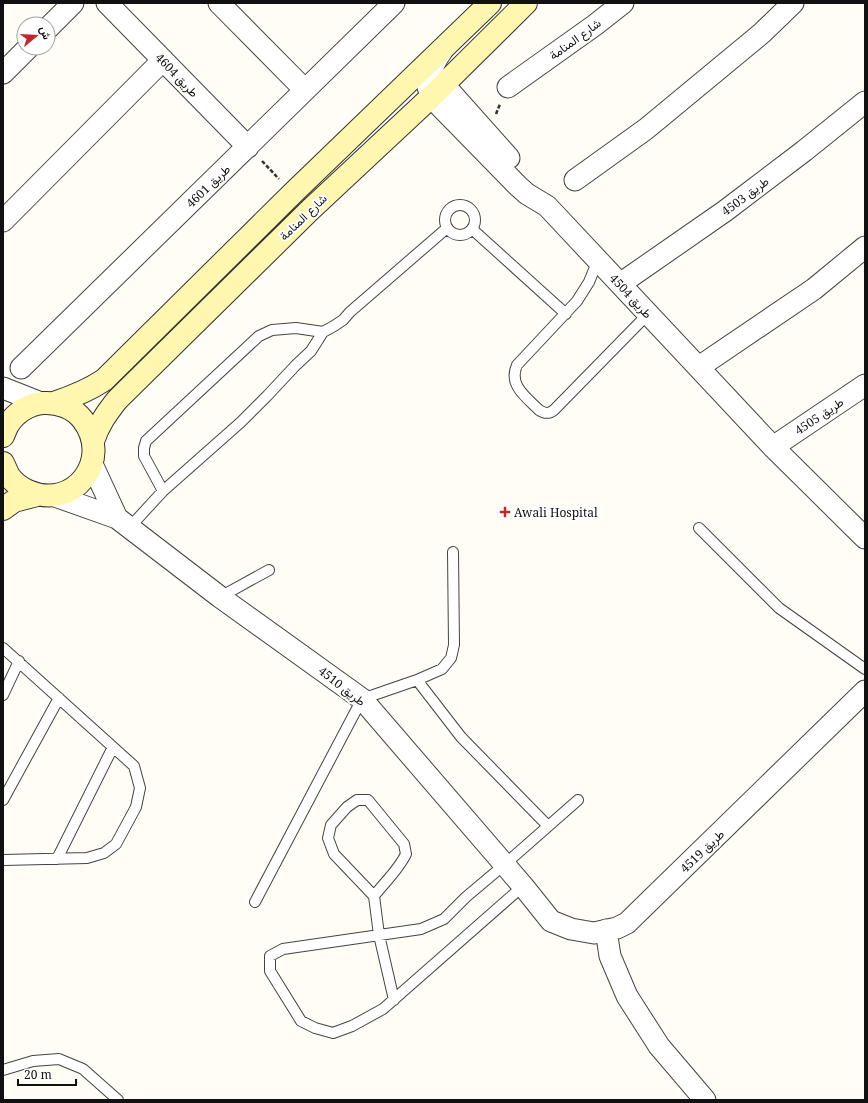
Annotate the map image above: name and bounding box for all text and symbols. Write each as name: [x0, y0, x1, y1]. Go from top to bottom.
street label: شارع المنامة: [546, 14, 605, 64]
north arrow: [16, 16, 56, 56]
text: ش: [37, 24, 55, 41]
street label: طريق 4604: [152, 49, 202, 101]
street label: طريق 4601: [182, 161, 234, 211]
street label: طريق 4503: [718, 172, 772, 219]
street label: شارع المنامة: [275, 190, 331, 245]
street label: طريق 4504: [606, 270, 656, 322]
street label: طريق 4505: [791, 393, 847, 439]
place label: Awali Hospital: [514, 504, 598, 521]
marker: Awali Hospital: [499, 506, 511, 518]
street label: طريق 4510: [315, 662, 369, 710]
street label: طريق 4519: [676, 826, 728, 876]
scale bar: [18, 1061, 76, 1087]
text: 20 m: [24, 1066, 52, 1083]

